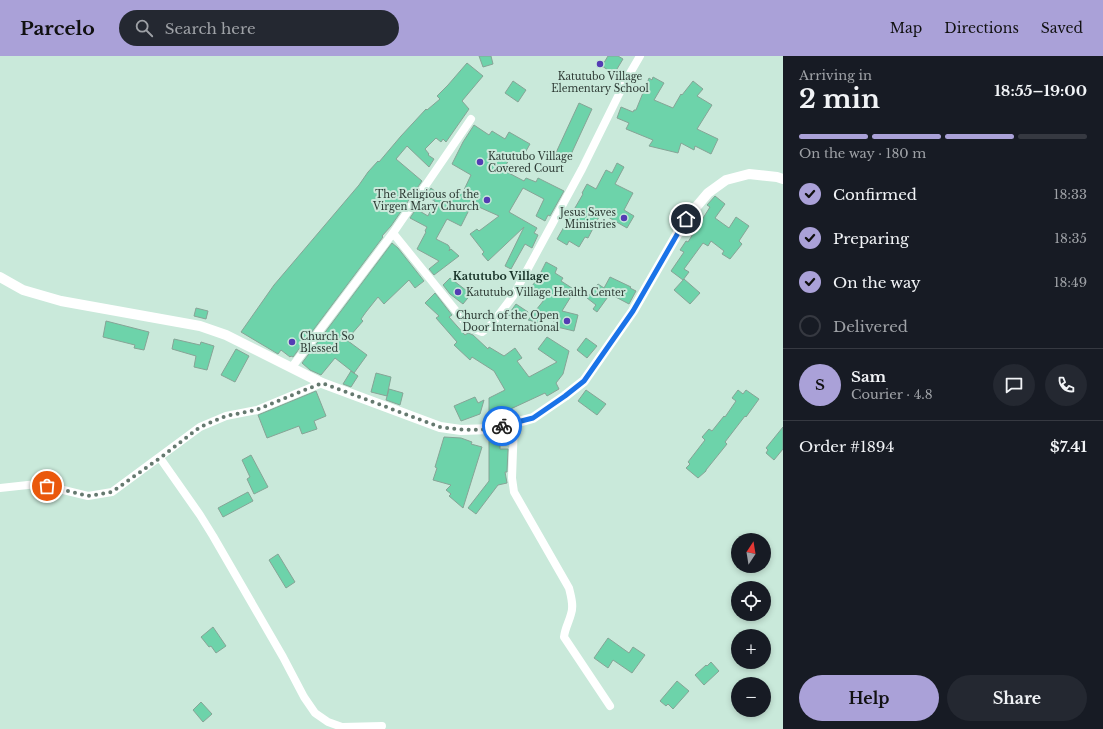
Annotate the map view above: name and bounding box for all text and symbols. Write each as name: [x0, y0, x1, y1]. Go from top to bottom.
search box: [119, 10, 399, 46]
text: Parcelo: [20, 17, 95, 40]
icon: search: [133, 17, 155, 39]
text: Search here: [165, 19, 256, 38]
text: Map: [890, 19, 922, 37]
text: Directions: [944, 19, 1019, 37]
text: Saved: [1041, 19, 1083, 37]
marker: Katutubo Village Elementary School: [595, 59, 605, 69]
text: Arriving in: [799, 67, 872, 84]
place label: Katutubo Village Elementary School: [551, 70, 649, 95]
text: 18:55–19:00: [994, 81, 1087, 100]
text: 2 min: [799, 83, 880, 115]
text: On the way · 180 m: [799, 145, 926, 162]
place label: Katutubo Village Covered Court: [488, 150, 573, 175]
marker: Katutubo Village Covered Court: [475, 157, 485, 167]
icon: check: [799, 183, 821, 205]
text: Confirmed: [833, 185, 917, 204]
text: 18:33: [1054, 186, 1087, 203]
place label: The Religious of the Virgen Mary Church: [372, 188, 479, 213]
marker: The Religious of the Virgen Mary Church: [482, 195, 492, 205]
pin: [669, 202, 703, 236]
place label: Jesus Saves Ministries: [558, 206, 616, 231]
icon: home: [675, 208, 697, 230]
marker: Jesus Saves Ministries: [619, 213, 629, 223]
icon: check: [799, 227, 821, 249]
text: Preparing: [833, 229, 909, 248]
text: 18:35: [1054, 230, 1087, 247]
district label: Katutubo Village: [453, 269, 550, 283]
icon: check: [799, 271, 821, 293]
text: On the way: [833, 273, 921, 292]
text: 18:49: [1054, 274, 1087, 291]
place label: Katutubo Village Health Center: [466, 286, 626, 299]
marker: Katutubo Village Health Center: [453, 287, 463, 297]
place label: Church of the Open Door International: [456, 309, 559, 334]
marker: Church of the Open Door International: [562, 316, 572, 326]
text: Delivered: [833, 317, 908, 336]
place label: Church So Blessed: [300, 330, 355, 355]
marker: Church So Blessed: [287, 337, 297, 347]
button: chat: [993, 364, 1035, 406]
button: phone: [1045, 364, 1087, 406]
text: Sam: [851, 367, 886, 386]
text: S: [815, 375, 825, 394]
text: Courier · 4.8: [851, 386, 933, 403]
courier: [482, 406, 522, 446]
icon: bike: [491, 415, 513, 437]
text: Order #1894: [799, 437, 894, 456]
text: $7.41: [1050, 437, 1087, 456]
pin: [30, 469, 64, 503]
icon: bag: [36, 475, 58, 497]
north arrow: [731, 533, 771, 573]
map controls: [731, 533, 771, 717]
button: locate: [731, 581, 771, 621]
button: +: [731, 629, 771, 669]
button: Help: [799, 675, 939, 721]
button: Share: [947, 675, 1087, 721]
button: −: [731, 677, 771, 717]

